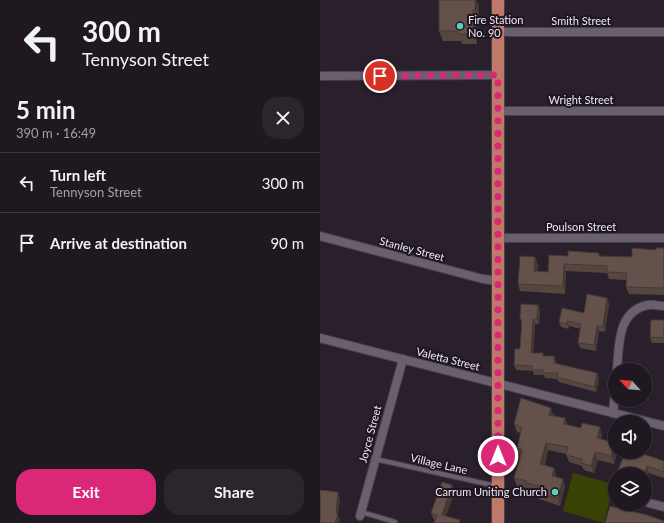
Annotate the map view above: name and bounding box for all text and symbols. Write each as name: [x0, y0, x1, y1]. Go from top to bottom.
place label: Fire Station No. 90: [468, 13, 523, 39]
text: 300 m: [82, 14, 161, 48]
street label: Smith Street: [551, 14, 611, 27]
icon: left: [16, 16, 68, 68]
marker: Fire Station No. 90: [455, 21, 465, 31]
text: Tennyson Street: [82, 48, 209, 70]
pin: [363, 59, 397, 93]
icon: arrive: [369, 65, 391, 87]
street label: Wright Street: [548, 93, 614, 106]
text: 5 min: [16, 95, 76, 124]
button: close: [262, 97, 304, 139]
text: 390 m · 16:49: [16, 125, 96, 141]
text: Turn left: [50, 166, 106, 184]
icon: left: [16, 172, 38, 194]
text: 300 m: [262, 174, 304, 192]
text: Tennyson Street: [50, 184, 142, 200]
street label: Poulson Street: [546, 220, 616, 233]
icon: arrive: [16, 232, 38, 254]
text: Arrive at destination: [50, 234, 187, 252]
text: 90 m: [270, 234, 304, 252]
street label: Stanley Street: [378, 234, 446, 263]
street label: Valetta Street: [415, 344, 481, 373]
north arrow: [608, 363, 652, 407]
map controls: [608, 363, 652, 511]
street label: Joyce Street: [356, 404, 383, 464]
button: sound: [608, 415, 652, 459]
position arrow: [477, 435, 519, 477]
street label: Village Lane: [409, 451, 469, 476]
button: layers: [608, 467, 652, 511]
button: Exit: [16, 469, 156, 515]
button: Share: [164, 469, 304, 515]
place label: Carrum Uniting Church: [435, 485, 547, 498]
marker: Carrum Uniting Church: [550, 487, 560, 497]

